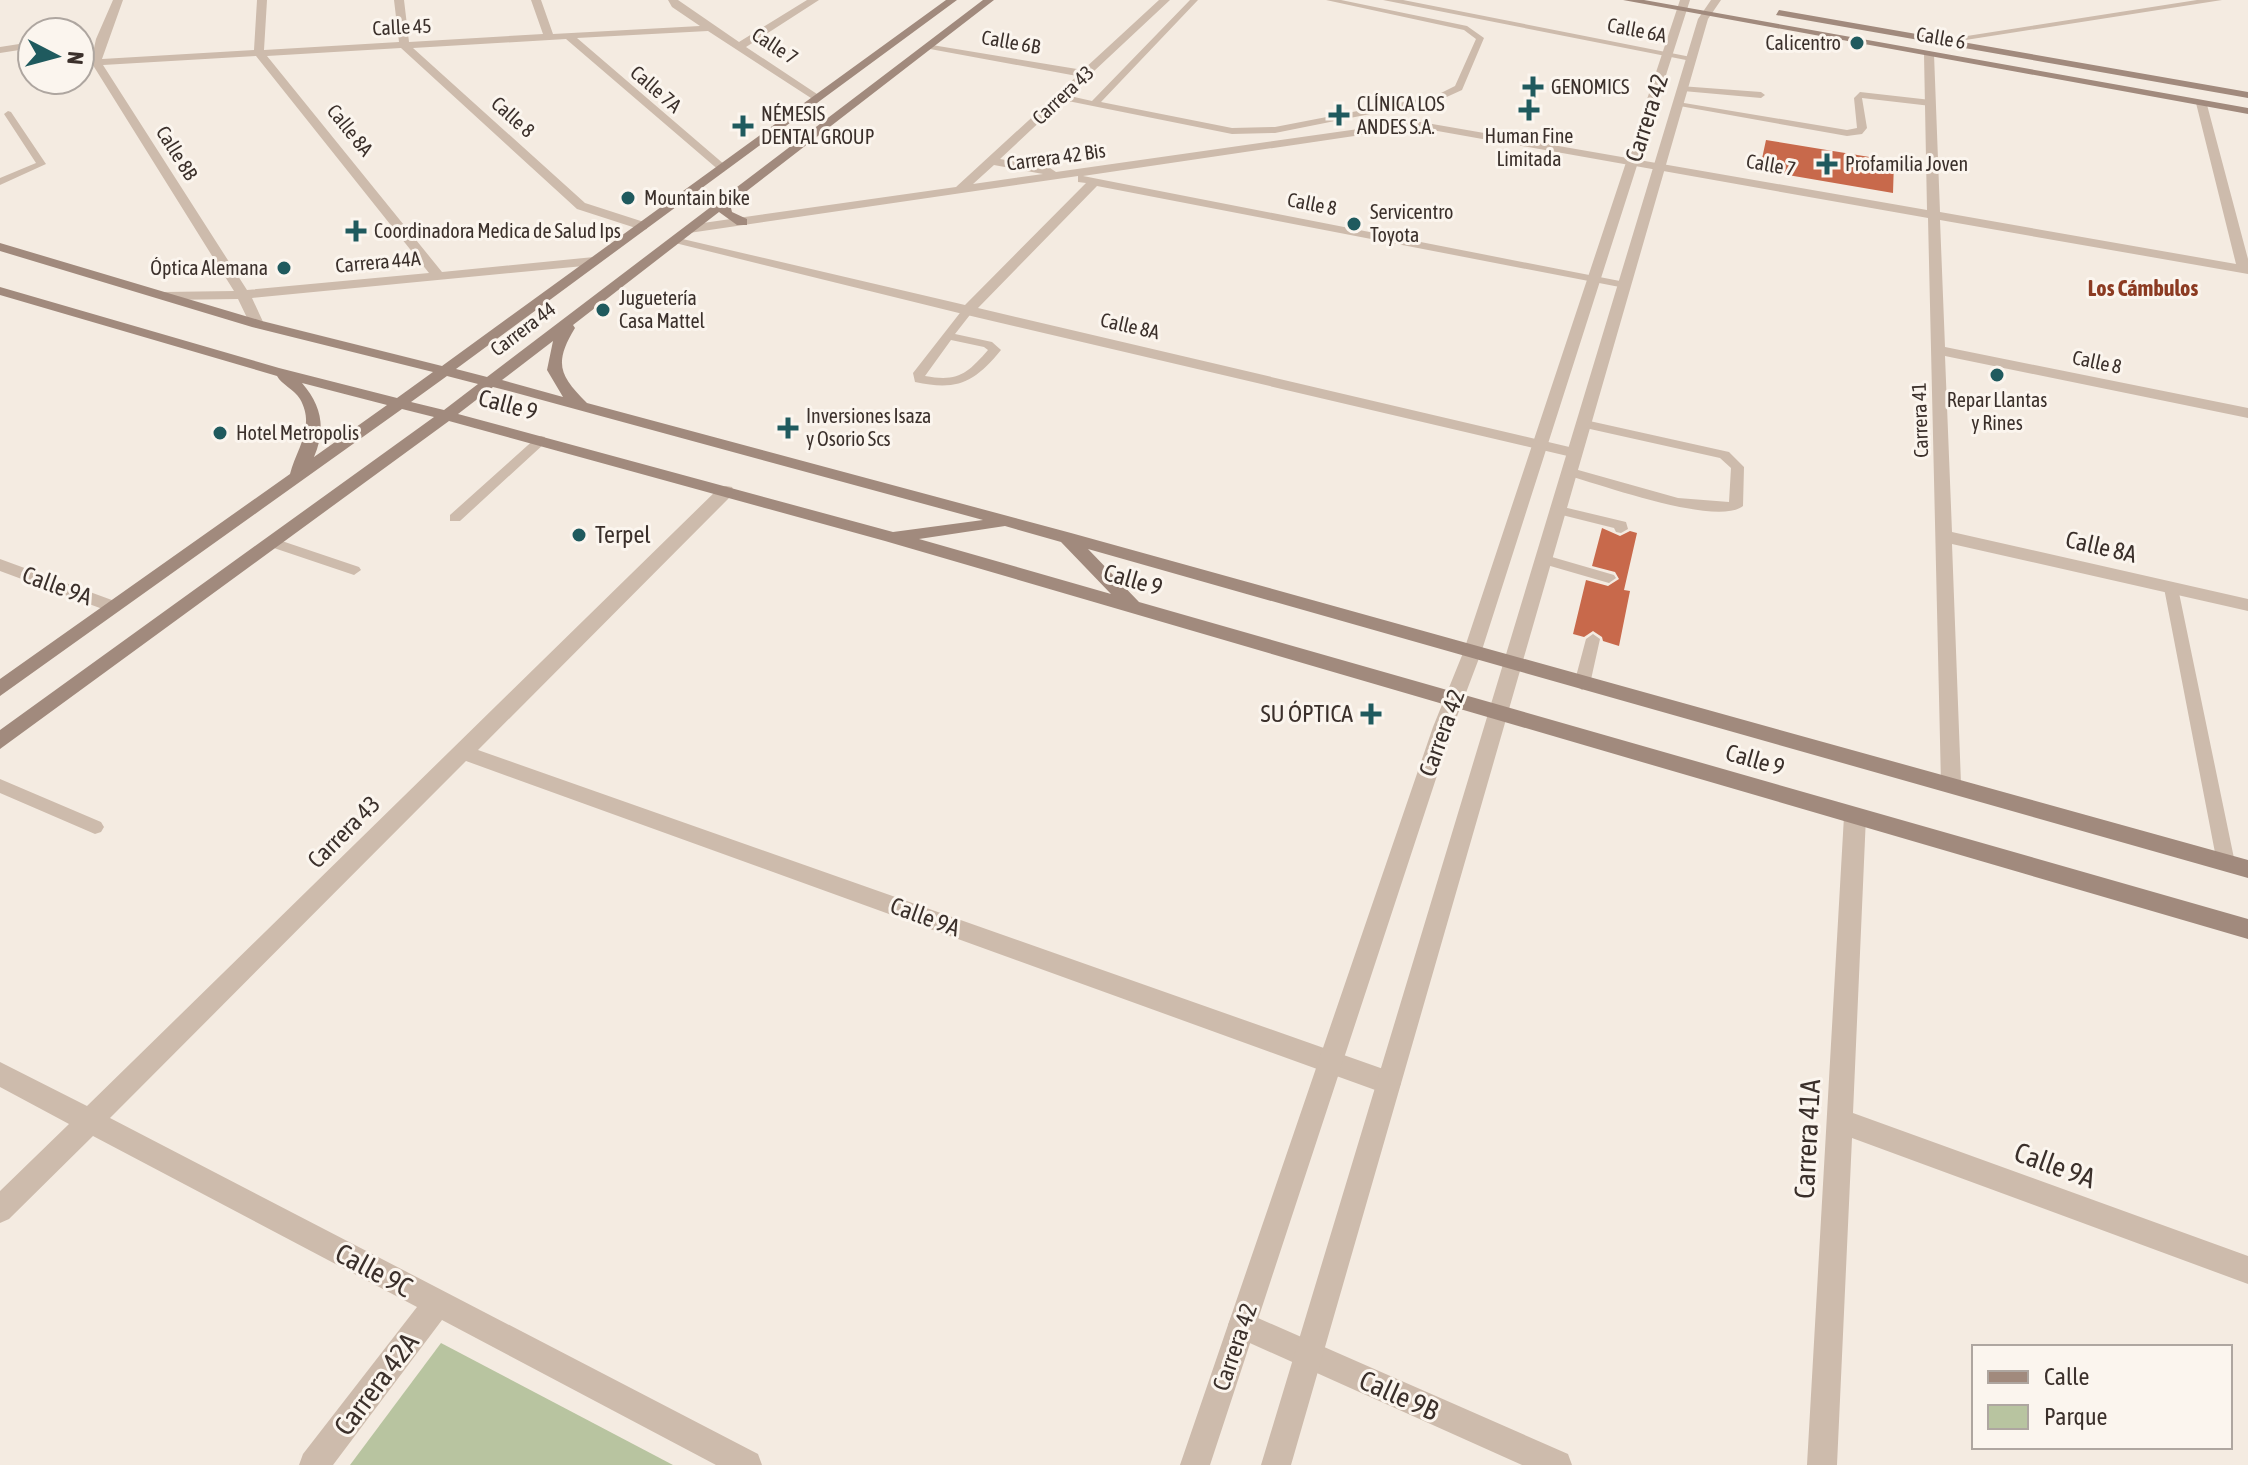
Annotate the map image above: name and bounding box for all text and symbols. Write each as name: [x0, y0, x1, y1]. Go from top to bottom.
street label: Calle 45: [372, 13, 432, 40]
street label: Calle 6A: [1606, 13, 1669, 47]
north arrow: [16, 16, 96, 96]
street label: Calle 7: [748, 22, 802, 69]
street label: Calle 6: [1915, 22, 1968, 53]
street label: Calle 6B: [980, 25, 1043, 58]
place label: Calicentro: [1766, 31, 1841, 54]
marker: Calicentro: [1848, 34, 1866, 52]
text: N: [62, 50, 89, 66]
street label: Calle 7A: [626, 60, 687, 117]
street label: Carrera 43: [1027, 60, 1098, 129]
street label: Carrera 42: [1620, 71, 1673, 165]
place label: GENOMICS: [1551, 75, 1630, 98]
marker: GENOMICS: [1522, 76, 1544, 98]
street label: Calle 8: [487, 91, 540, 142]
place label: CLÍNICA LOS ANDES S.A.: [1357, 92, 1445, 138]
street label: Calle 8A: [323, 99, 378, 160]
marker: Human Fine Limitada: [1518, 99, 1540, 121]
place label: NÉMESIS DENTAL GROUP: [761, 102, 874, 148]
marker: CLÍNICA LOS ANDES S.A.: [1328, 104, 1350, 126]
marker: NÉMESIS DENTAL GROUP: [732, 115, 754, 137]
street label: Calle 8B: [152, 121, 203, 184]
place label: Human Fine Limitada: [1485, 124, 1573, 170]
street label: Carrera 42 Bis: [1005, 138, 1107, 175]
street label: Calle 7: [1745, 149, 1798, 180]
place label: Profamilia Joven: [1845, 152, 1968, 175]
marker: Profamilia Joven: [1816, 153, 1838, 175]
place label: Mountain bike: [644, 186, 750, 209]
street label: Calle 8: [1285, 187, 1339, 220]
marker: Mountain bike: [619, 189, 637, 207]
place label: Servicentro Toyota: [1370, 200, 1453, 246]
marker: Servicentro Toyota: [1345, 215, 1363, 233]
place label: Coordinadora Medica de Salud Ips: [374, 219, 621, 242]
marker: Coordinadora Medica de Salud Ips: [345, 220, 367, 242]
street label: Carrera 44A: [334, 246, 422, 277]
place label: Óptica Alemana: [150, 256, 268, 279]
marker: Óptica Alemana: [275, 259, 293, 277]
district label: Los Cámbulos: [2088, 275, 2198, 301]
place label: Juguetería Casa Mattel: [619, 286, 705, 332]
street label: Carrera 44: [486, 297, 560, 361]
marker: Juguetería Casa Mattel: [594, 301, 612, 319]
street label: Calle 8A: [1098, 308, 1162, 343]
street label: Calle 8: [2070, 345, 2124, 378]
marker: Repar Llantas y Rines: [1988, 366, 2006, 384]
street label: Carrera 41: [1907, 382, 1932, 458]
street label: Calle 9: [476, 384, 541, 425]
place label: Repar Llantas y Rines: [1947, 388, 2047, 434]
place label: Inversiones Isaza y Osorio Scs: [806, 404, 931, 450]
marker: Inversiones Isaza y Osorio Scs: [777, 417, 799, 439]
place label: Hotel Metropolis: [236, 421, 359, 444]
marker: Hotel Metropolis: [211, 424, 229, 442]
place label: Terpel: [595, 521, 651, 548]
street label: Calle 8A: [2063, 525, 2139, 568]
marker: Terpel: [570, 526, 588, 544]
street label: Calle 9: [1101, 558, 1166, 601]
street label: Calle 9A: [19, 561, 96, 611]
street label: Carrera 42: [1413, 686, 1470, 780]
place label: SU ÓPTICA: [1260, 700, 1353, 727]
marker: SU ÓPTICA: [1360, 703, 1382, 725]
street label: Calle 9: [1723, 738, 1788, 781]
street label: Carrera 43: [302, 790, 385, 873]
street label: Calle 9A: [887, 892, 964, 942]
street label: Carrera 41A: [1788, 1078, 1826, 1199]
street label: Calle 9A: [2010, 1136, 2100, 1194]
street label: Calle 9C: [330, 1237, 418, 1304]
street label: Carrera 42: [1207, 1300, 1262, 1394]
street label: Carrera 42A: [327, 1326, 425, 1441]
legend: [1972, 1345, 2232, 1449]
street label: Calle 9B: [1355, 1363, 1443, 1427]
text: Calle: [2044, 1363, 2089, 1390]
text: Parque: [2044, 1403, 2107, 1430]

